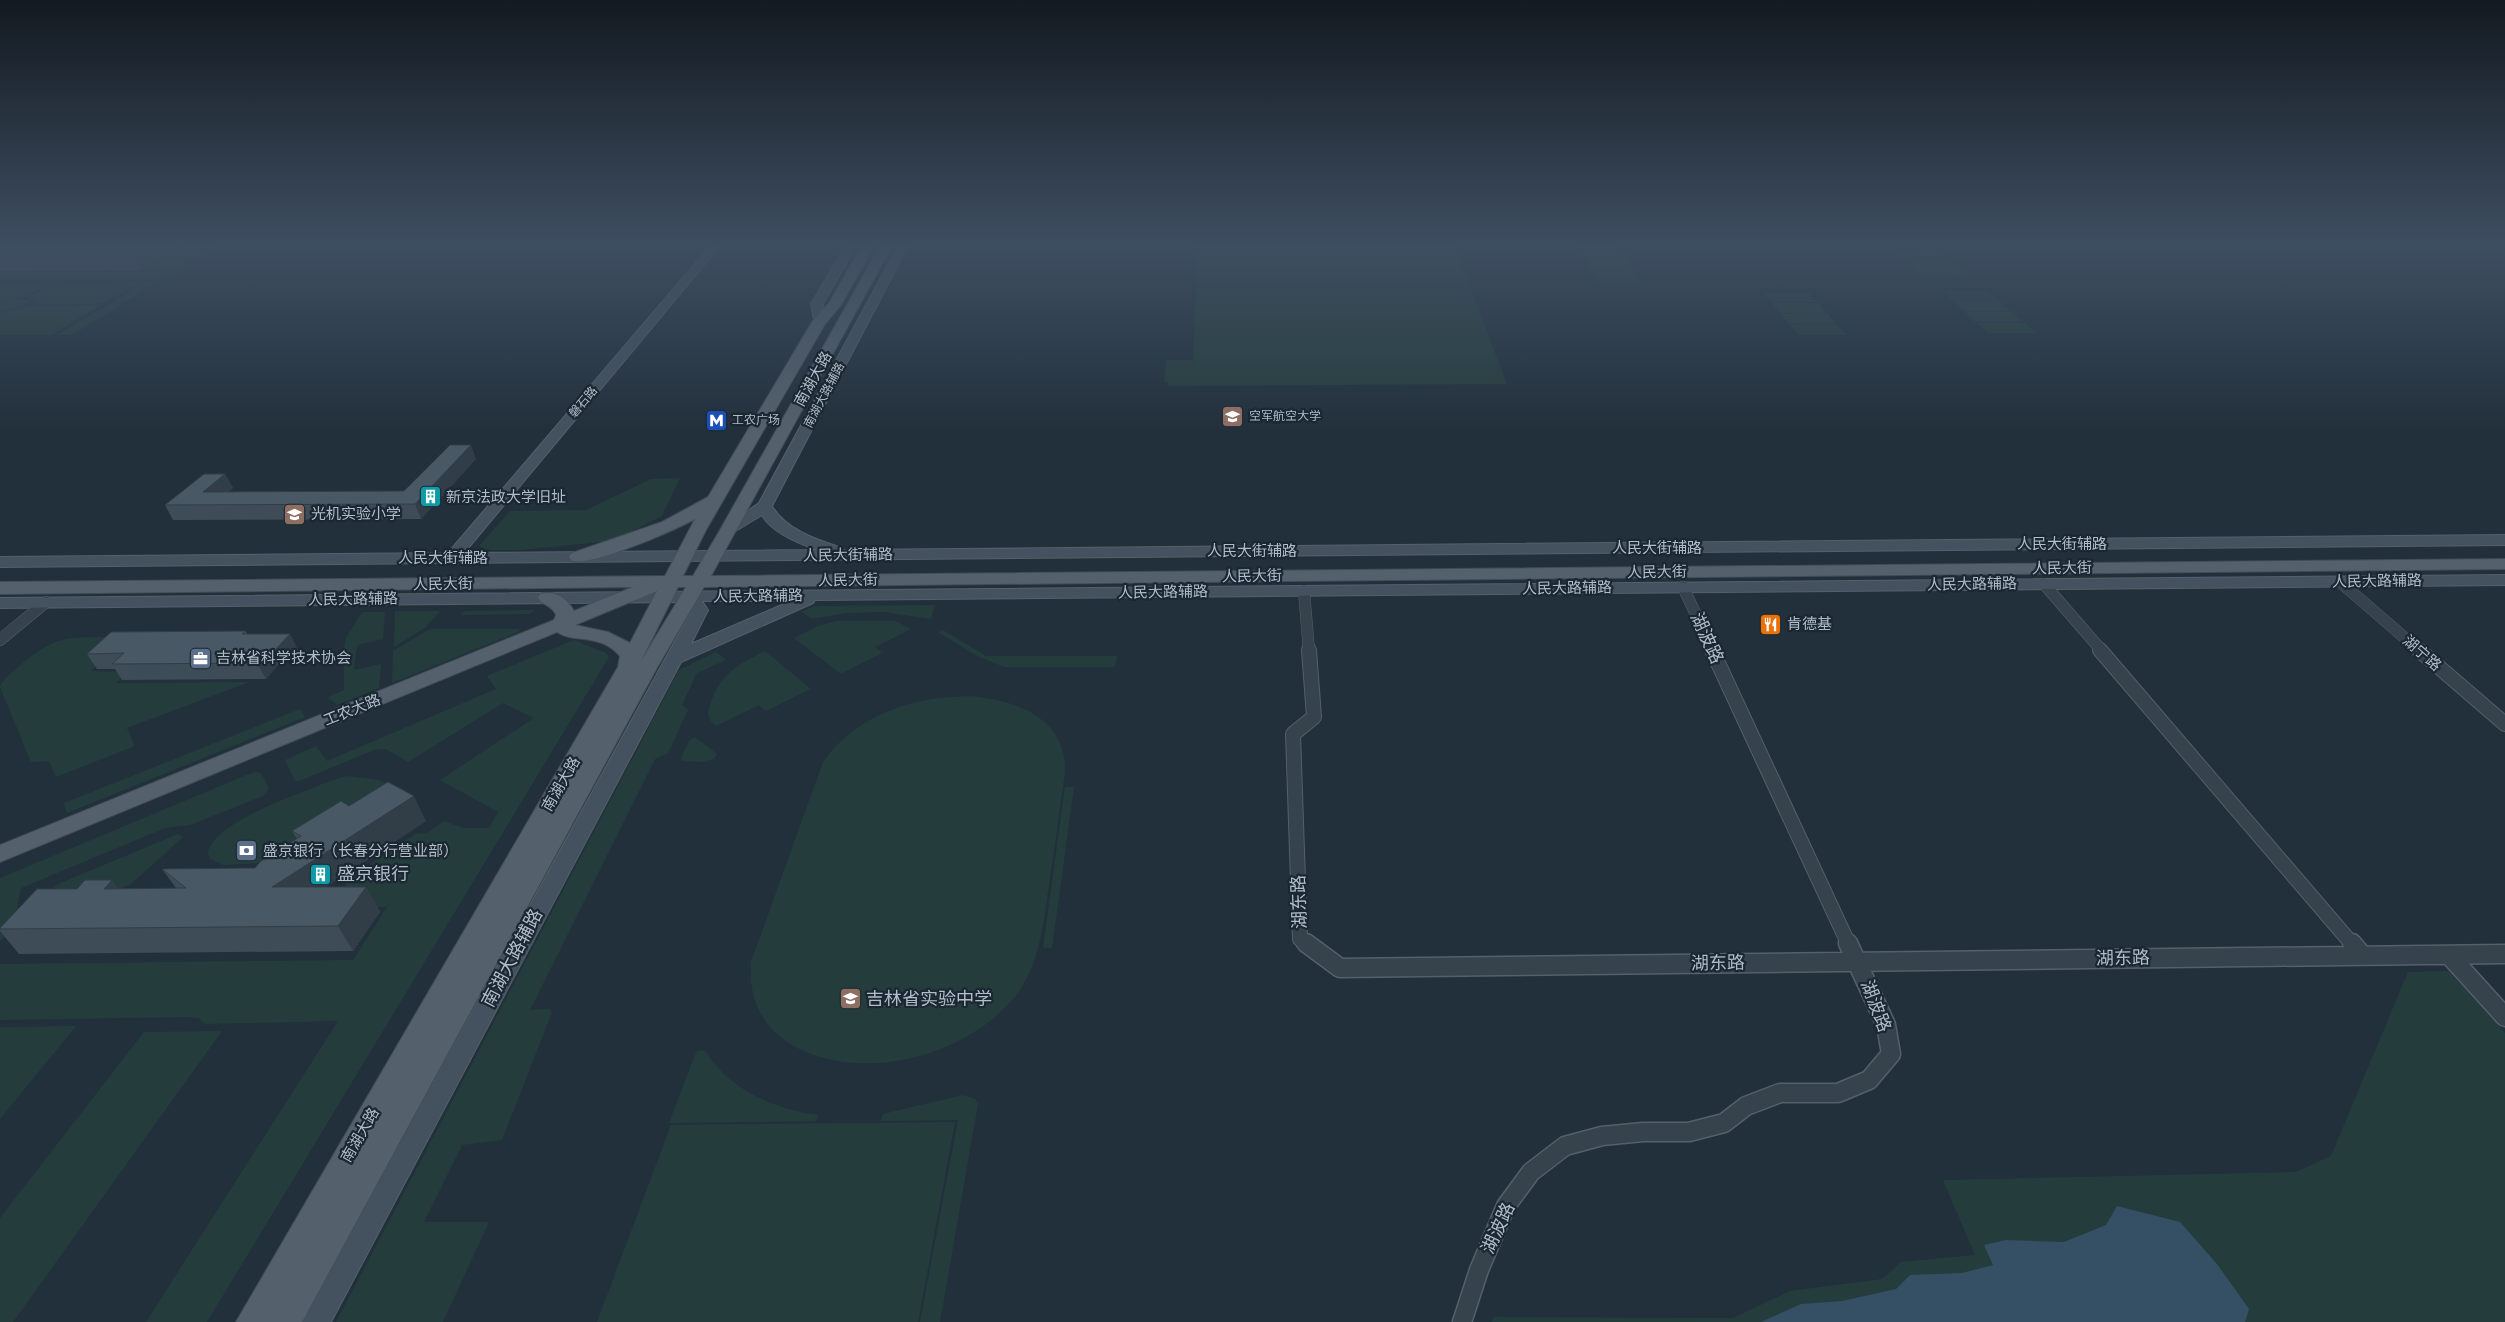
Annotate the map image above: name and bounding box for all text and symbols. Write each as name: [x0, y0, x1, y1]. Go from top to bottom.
street label: 南湖大路: [788, 347, 837, 411]
street label: 南湖大路辅路: [798, 359, 849, 431]
street label: 磐石路: [564, 382, 601, 422]
school or university icon: 空军航空大学: [1221, 404, 1245, 428]
place label: 空军航空大学: [1249, 406, 1321, 425]
metro station icon: 工农广场: [704, 408, 728, 432]
place label: 工农广场: [732, 410, 780, 429]
building icon: 新京法政大学旧址: [418, 485, 442, 509]
place label: 新京法政大学旧址: [446, 485, 566, 508]
school or university icon: 光机实验小学: [283, 502, 307, 526]
place label: 光机实验小学: [311, 502, 401, 525]
street label: 人民大街辅路: [2017, 532, 2107, 555]
street label: 人民大街辅路: [1612, 536, 1702, 559]
street label: 人民大街辅路: [1207, 539, 1297, 562]
street label: 人民大街辅路: [803, 542, 893, 567]
street label: 人民大街辅路: [398, 546, 488, 569]
street label: 人民大街: [2032, 555, 2092, 580]
street label: 人民大街: [1627, 559, 1687, 584]
street label: 人民大街: [1222, 563, 1282, 588]
street label: 人民大街: [818, 567, 878, 592]
street label: 人民大路辅路: [2332, 568, 2422, 593]
street label: 人民大街: [413, 571, 473, 596]
street label: 人民大路辅路: [1927, 571, 2017, 596]
street label: 人民大路辅路: [1522, 575, 1612, 600]
street label: 人民大路辅路: [1118, 579, 1208, 604]
street label: 人民大路辅路: [713, 583, 803, 608]
street label: 人民大路辅路: [308, 586, 398, 611]
street label: 湖波路: [1684, 608, 1731, 668]
restaurant icon: 肯德基: [1759, 612, 1783, 636]
place label: 肯德基: [1787, 612, 1832, 635]
street label: 湖宁路: [2398, 629, 2447, 676]
office icon: 吉林省科学技术协会: [188, 646, 212, 670]
place label: 吉林省科学技术协会: [216, 646, 351, 669]
street label: 工农大路: [320, 688, 384, 731]
street label: 南湖大路: [536, 752, 586, 815]
bank icon: 盛京银行（长春分行营业部）: [235, 839, 259, 863]
place label: 盛京银行（长春分行营业部）: [263, 839, 458, 862]
place label: 盛京银行: [337, 860, 409, 887]
building icon: 盛京银行: [309, 862, 333, 886]
street label: 湖东路: [1284, 875, 1313, 929]
street label: 南湖大路辅路: [474, 904, 549, 1012]
street label: 湖东路: [2096, 944, 2150, 971]
street label: 湖东路: [1691, 949, 1745, 976]
street label: 湖波路: [1854, 976, 1899, 1036]
place label: 吉林省实验中学: [866, 985, 992, 1012]
school or university icon: 吉林省实验中学: [838, 987, 862, 1011]
street label: 南湖大路: [335, 1103, 385, 1166]
street label: 湖波路: [1474, 1198, 1521, 1258]

